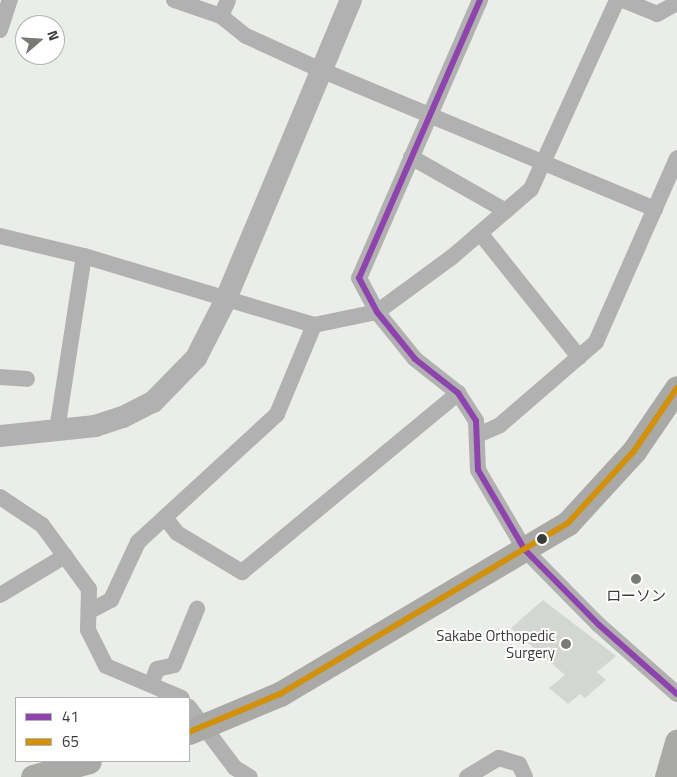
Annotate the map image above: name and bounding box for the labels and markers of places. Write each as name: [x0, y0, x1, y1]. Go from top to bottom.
unlabelled marker: [537, 534, 547, 544]
marker: ローソン: [630, 573, 642, 585]
place label: ローソン: [606, 587, 666, 605]
place label: Sakabe Orthopedic Surgery: [436, 626, 555, 661]
marker: Sakabe Orthopedic Surgery: [559, 637, 573, 651]

